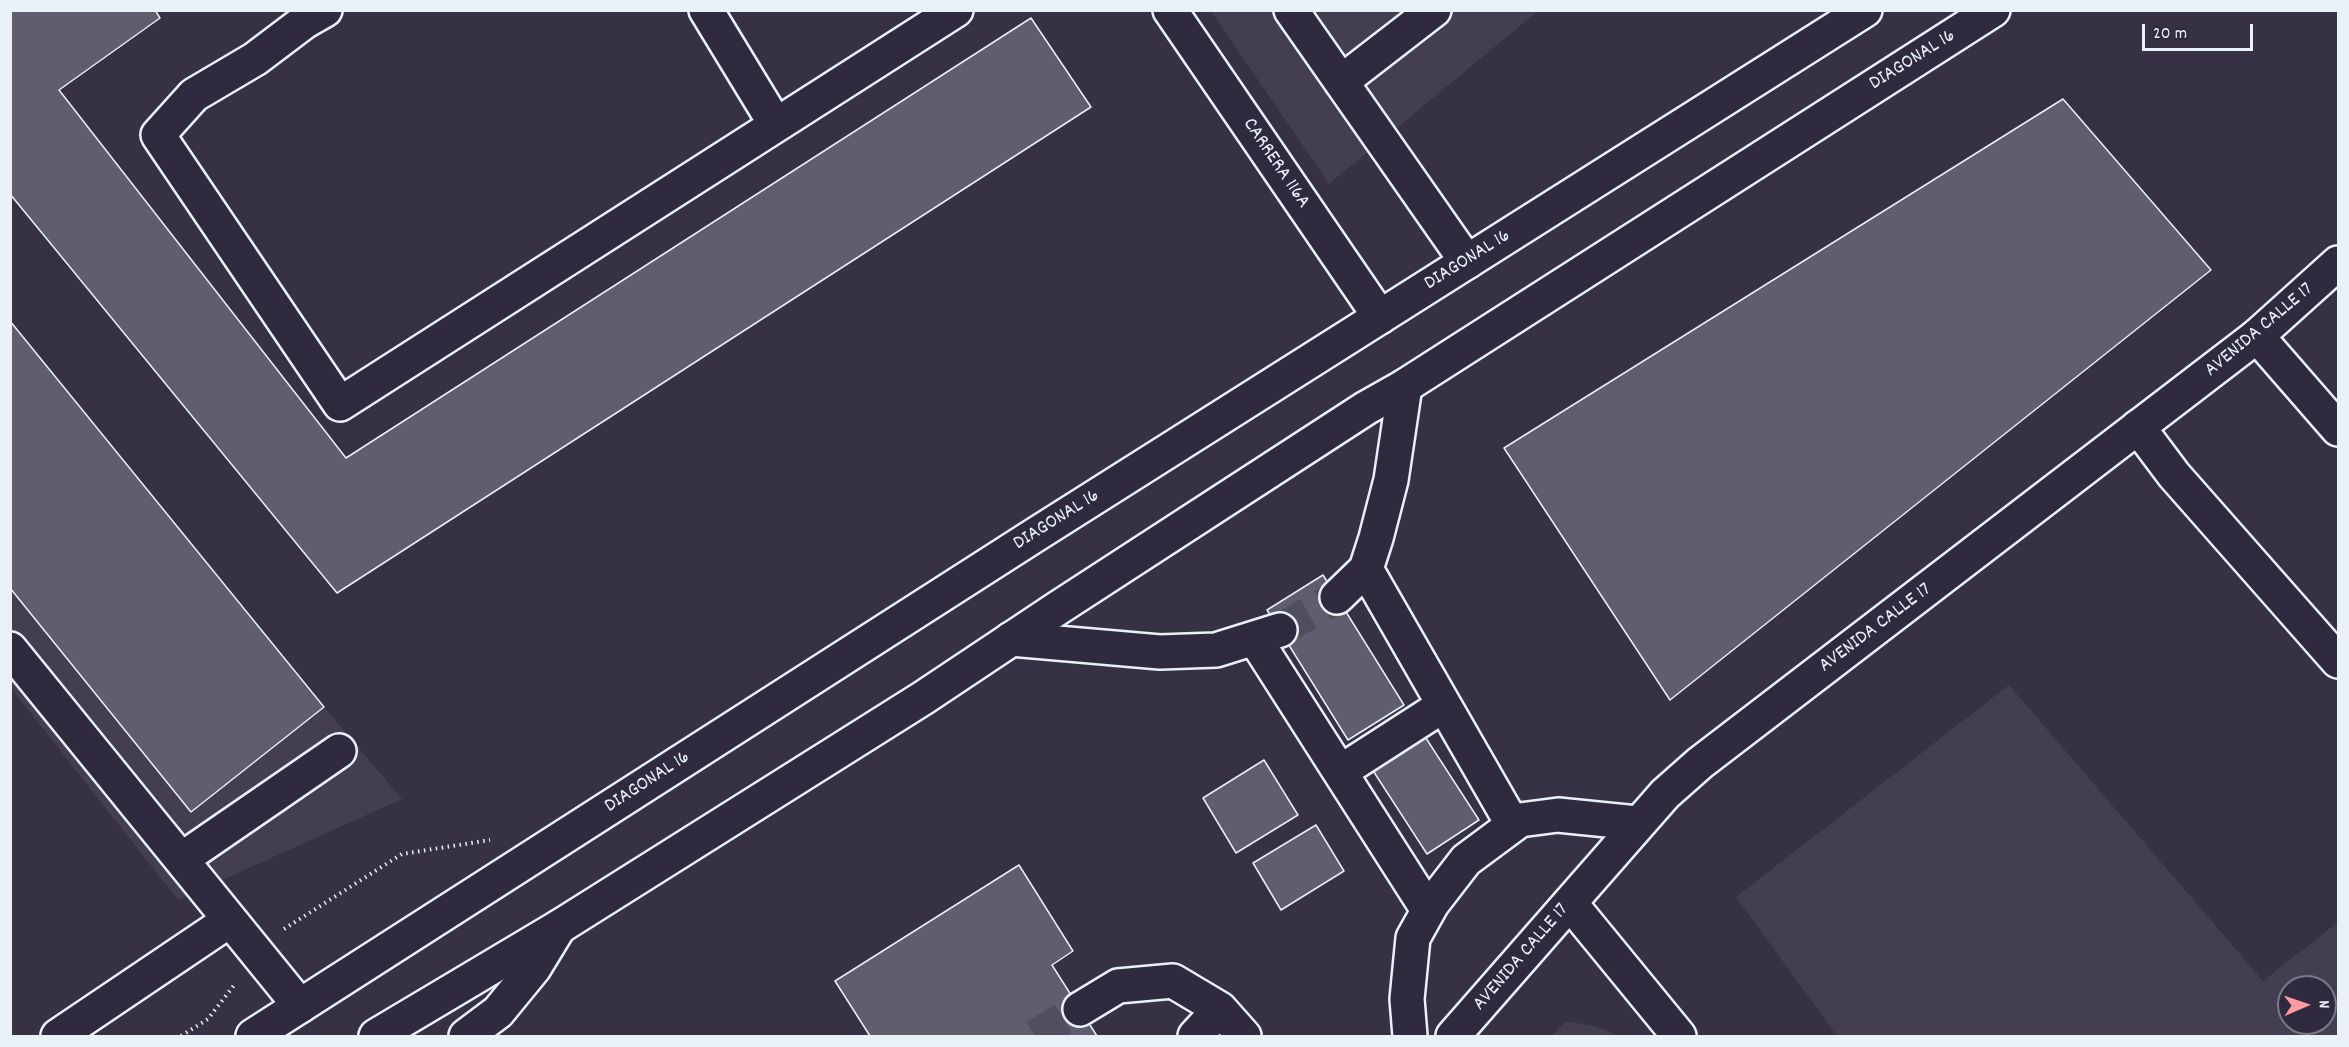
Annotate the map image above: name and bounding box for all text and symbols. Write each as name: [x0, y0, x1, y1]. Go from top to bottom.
scale bar: [2145, 12, 2256, 50]
text: 20 m: [2153, 22, 2187, 47]
street label: DIAGONAL 16: [1866, 25, 1960, 97]
street label: CARRERA 116A: [1236, 114, 1314, 214]
street label: DIAGONAL 16: [1421, 225, 1515, 297]
street label: AVENIDA CALLE 17: [2201, 279, 2319, 383]
street label: DIAGONAL 16: [1010, 485, 1104, 557]
street label: AVENIDA CALLE 17: [1815, 579, 1937, 679]
street label: DIAGONAL 16: [601, 747, 695, 819]
street label: AVENIDA CALLE 17: [1469, 899, 1575, 1017]
north arrow: [2277, 975, 2337, 1035]
text: N: [2312, 1000, 2335, 1009]

